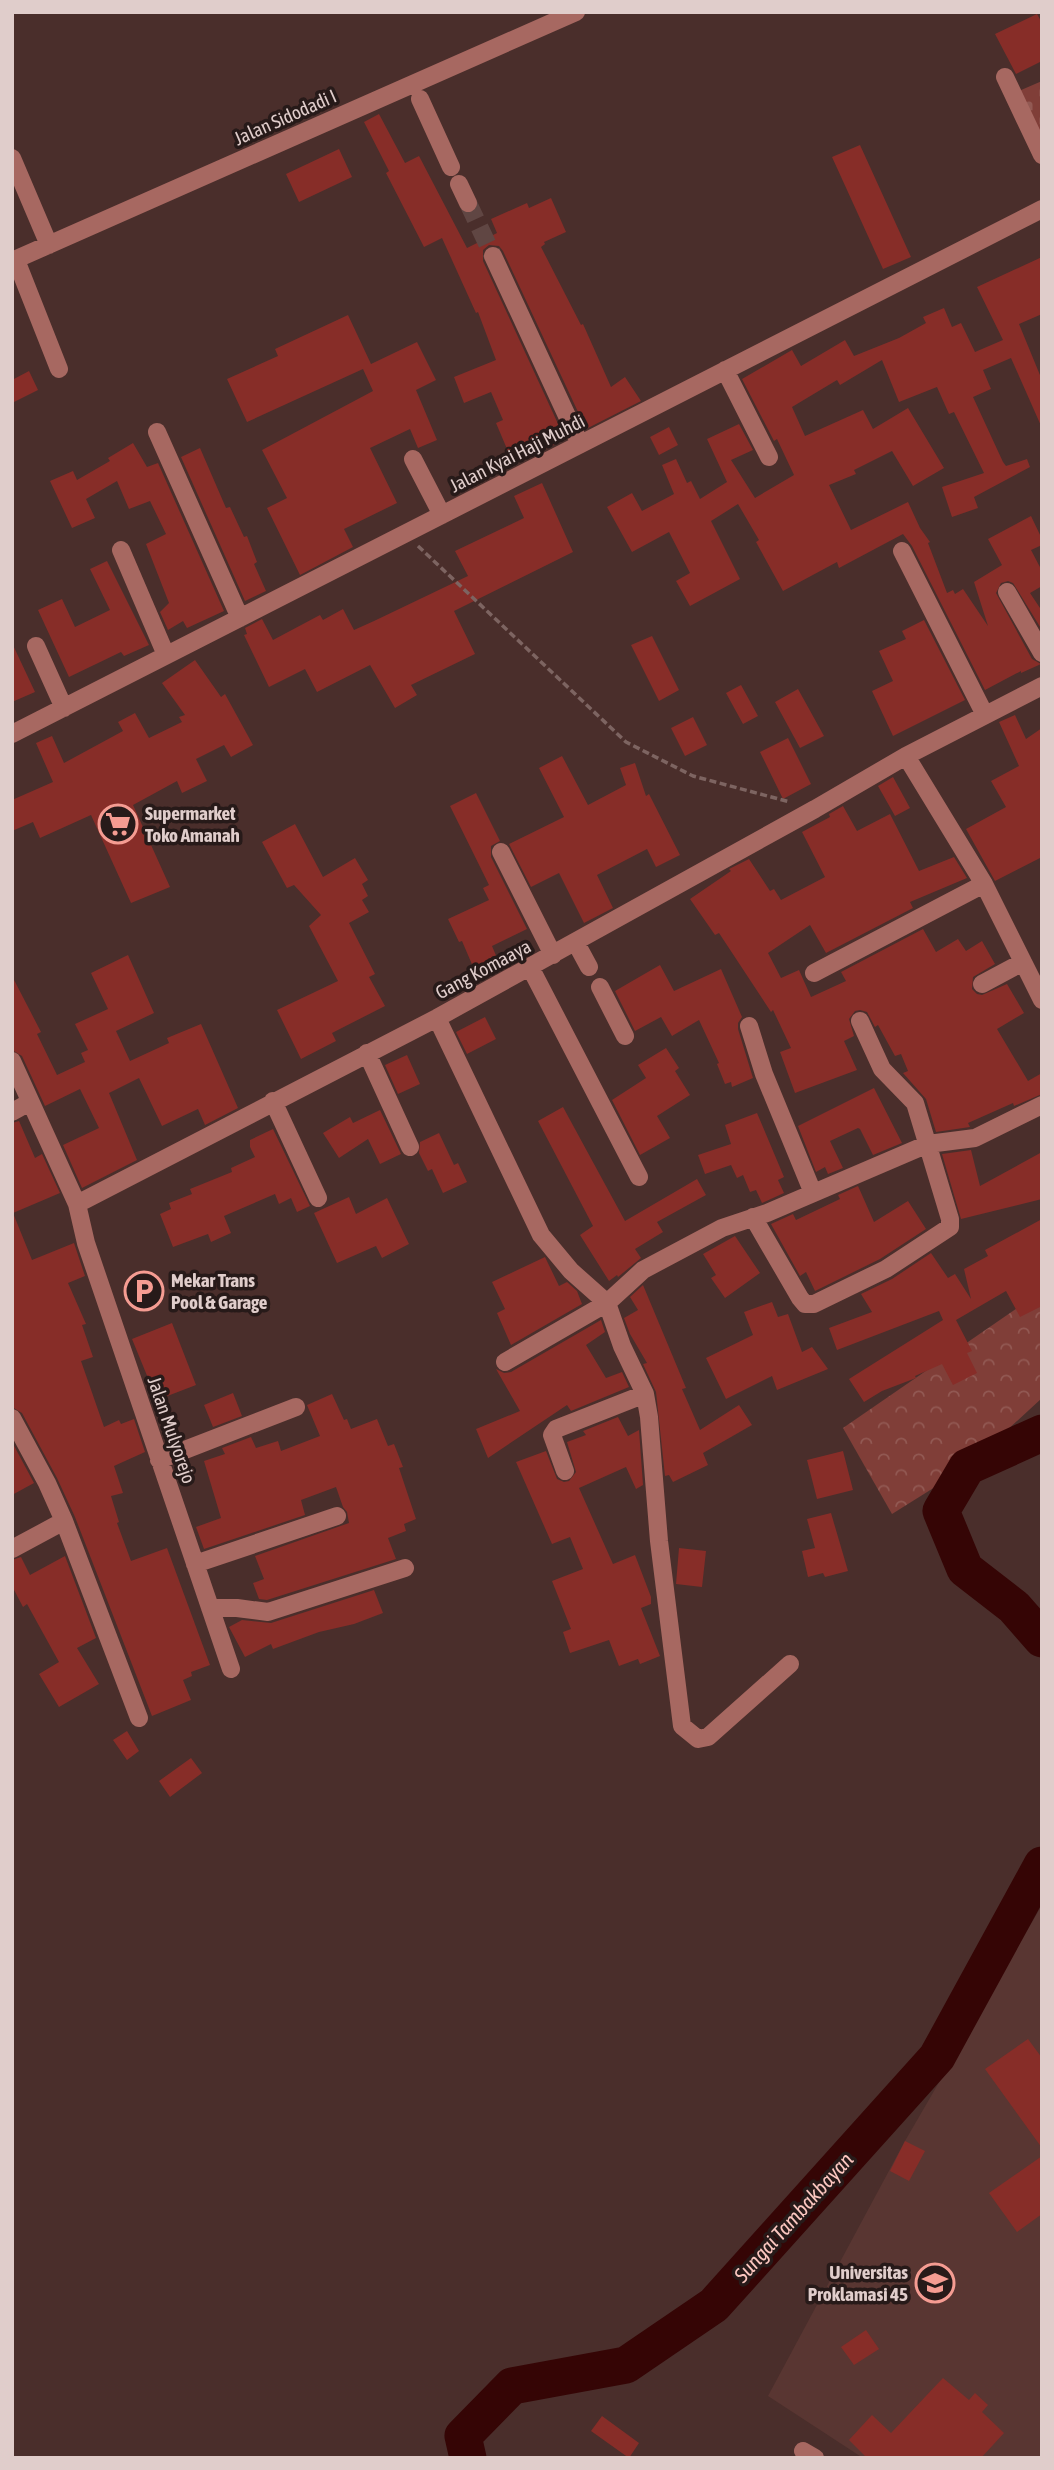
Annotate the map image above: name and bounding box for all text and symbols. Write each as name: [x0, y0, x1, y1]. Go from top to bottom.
street label: Jalan Sidodadi I: [230, 85, 340, 149]
street label: Jalan Kyai Haji Muhdi: [446, 409, 588, 497]
place label: Supermarket Toko Amanah: [145, 802, 240, 846]
supermarket icon: Supermarket Toko Amanah: [97, 803, 139, 845]
street label: Gang Komaaya: [432, 935, 534, 1003]
place label: Mekar Trans Pool & Garage: [171, 1269, 268, 1313]
parking icon: Mekar Trans Pool & Garage: [123, 1270, 165, 1312]
street label: Jalan Mulyorejo: [143, 1374, 201, 1486]
water label: Sungai Tambakbayan: [728, 2147, 857, 2287]
place label: Universitas Proklamasi 45: [808, 2261, 908, 2305]
school or university icon: Universitas Proklamasi 45: [914, 2262, 956, 2304]

